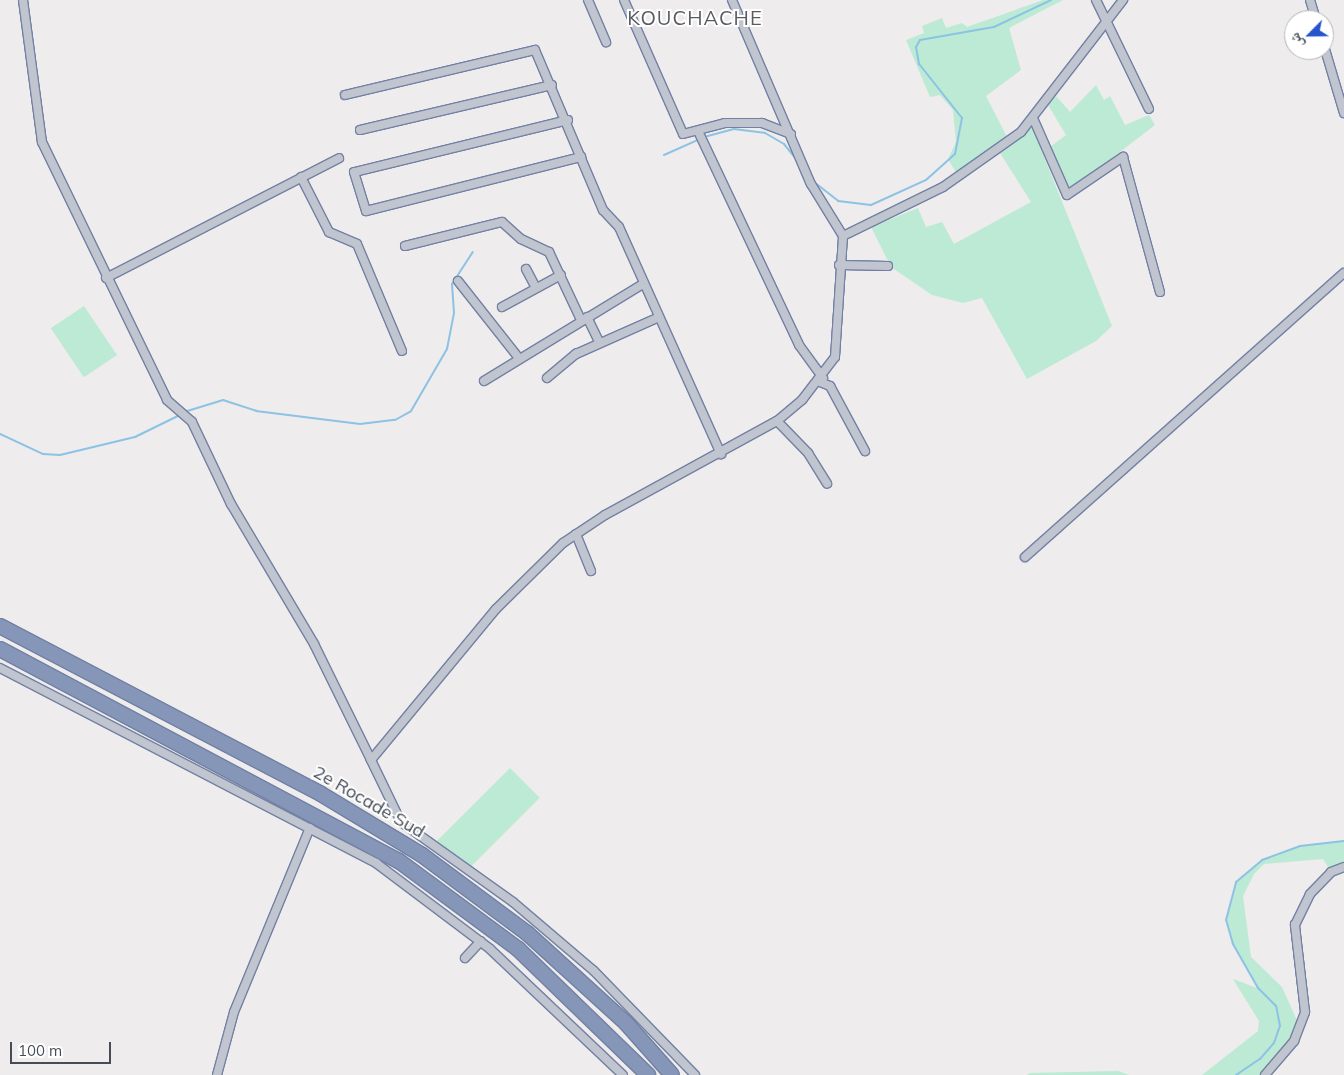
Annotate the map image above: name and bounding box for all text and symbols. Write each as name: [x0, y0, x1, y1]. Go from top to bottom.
district label: KOUCHACHE: [626, 5, 764, 29]
north arrow: [1284, 10, 1334, 60]
text: ش: [1285, 30, 1307, 51]
street label: 2e Rocade Sud: [309, 761, 429, 843]
scale bar: [12, 1032, 114, 1064]
text: 100 m: [18, 1041, 62, 1060]

